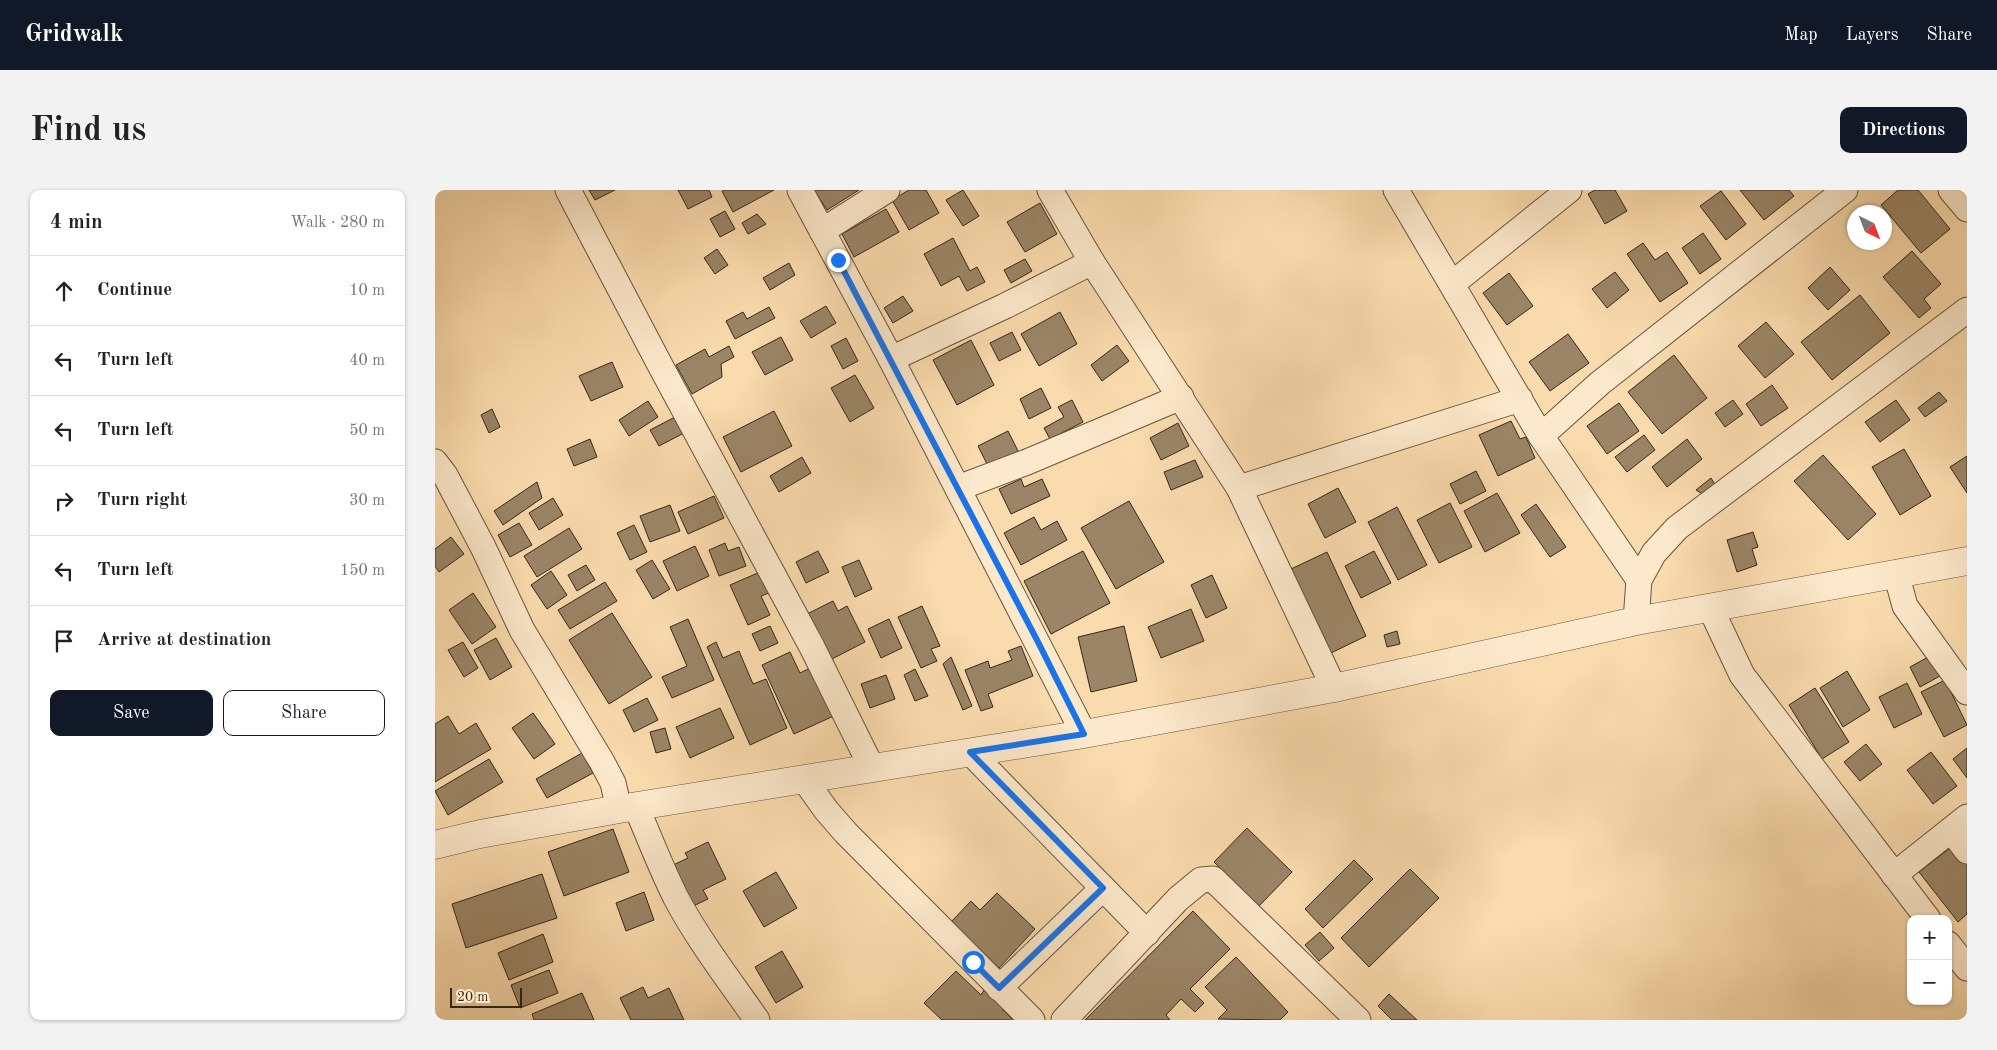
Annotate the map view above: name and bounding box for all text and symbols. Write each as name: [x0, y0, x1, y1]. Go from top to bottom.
text: Gridwalk: [25, 23, 123, 47]
text: Map: [1784, 26, 1818, 44]
text: Layers: [1846, 26, 1898, 44]
text: Share: [1926, 26, 1972, 44]
button: Directions: [1840, 107, 1967, 153]
text: Find us: [30, 113, 146, 148]
north arrow: [1847, 205, 1892, 250]
text: 4 min: [50, 212, 103, 233]
text: Walk · 280 m: [290, 215, 385, 231]
route end: [827, 249, 850, 272]
icon: ahead: [50, 277, 78, 305]
text: Continue: [97, 281, 172, 300]
text: 10 m: [349, 283, 385, 299]
icon: left: [50, 347, 78, 375]
text: Turn left: [97, 351, 174, 370]
text: 40 m: [349, 353, 385, 369]
icon: left: [50, 417, 78, 445]
text: Turn left: [97, 421, 174, 440]
text: 50 m: [349, 423, 385, 439]
icon: right: [50, 487, 78, 515]
text: Turn right: [97, 491, 187, 510]
text: 30 m: [349, 493, 385, 509]
icon: left: [50, 557, 78, 585]
text: Turn left: [97, 561, 174, 580]
text: 150 m: [340, 563, 385, 579]
icon: arrive: [50, 627, 78, 655]
text: Arrive at destination: [97, 631, 271, 650]
button: Save: [50, 690, 213, 736]
button: Share: [223, 690, 385, 736]
map controls: [1907, 915, 1952, 1005]
button: +: [1907, 915, 1952, 960]
route start: [962, 951, 985, 974]
button: −: [1907, 960, 1952, 1005]
scale bar: [450, 985, 523, 1008]
text: 20 m: [457, 990, 488, 1004]

